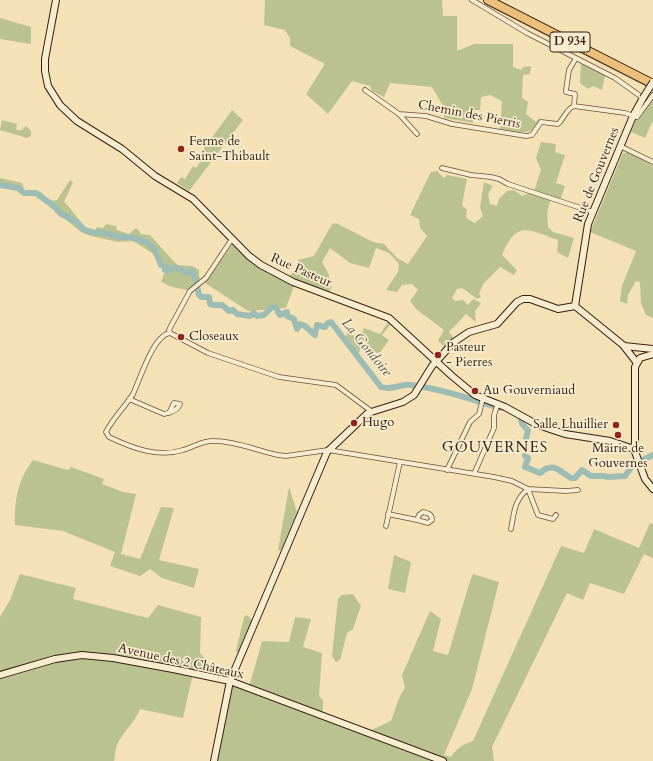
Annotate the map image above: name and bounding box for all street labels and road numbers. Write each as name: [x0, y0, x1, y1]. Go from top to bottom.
road number: D 934: [550, 32, 590, 52]
street label: Chemin des Pierris: [417, 97, 521, 133]
street label: Rue de Gouvernes: [571, 125, 623, 225]
street label: Rue Pasteur: [268, 251, 334, 291]
street label: Avenue des 2 Châteaux: [117, 641, 245, 683]

